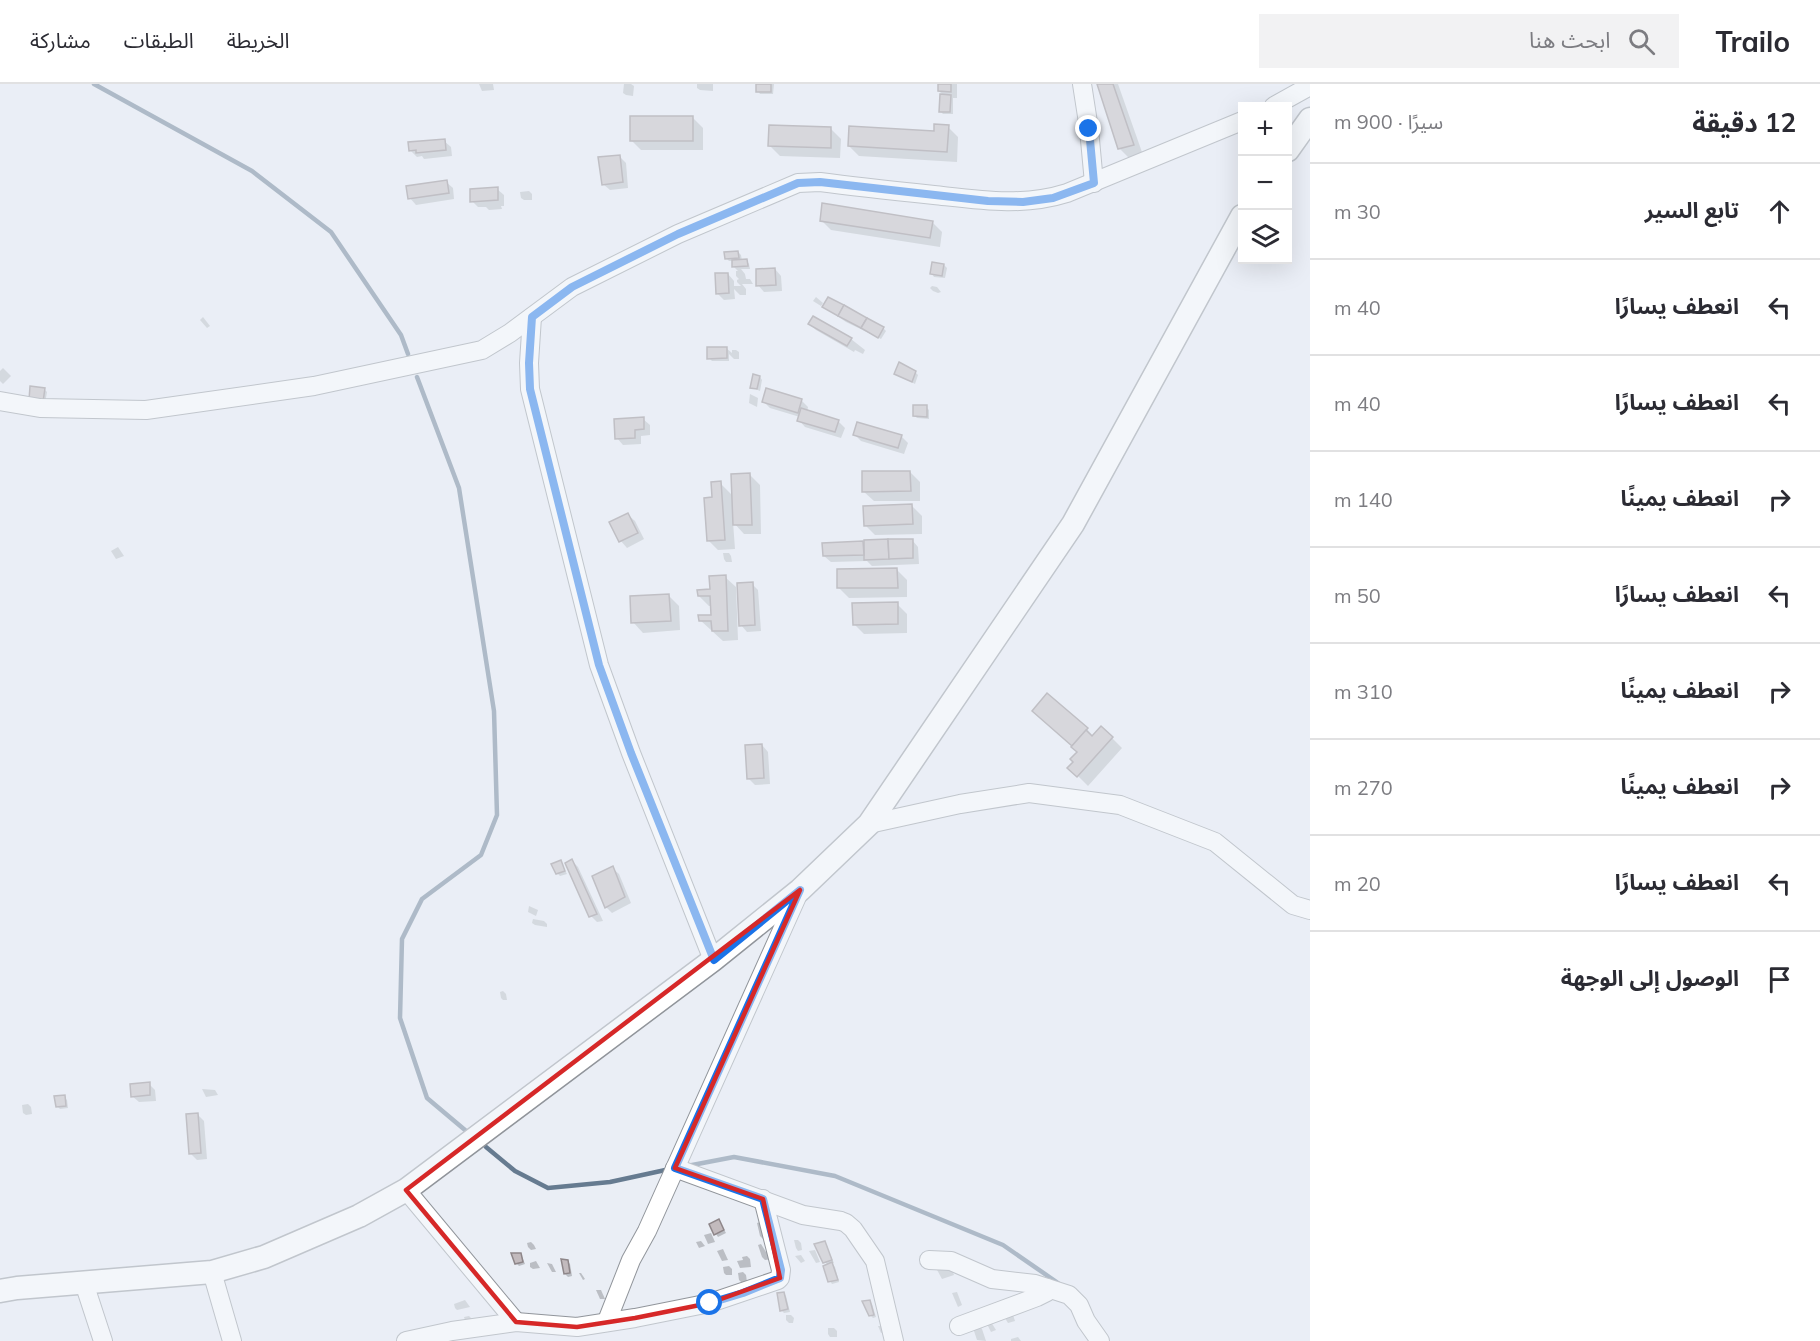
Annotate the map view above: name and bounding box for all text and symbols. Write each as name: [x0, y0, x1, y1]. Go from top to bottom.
search box: [1259, 14, 1679, 68]
text: Trailo: [1715, 24, 1790, 59]
icon: search: [1625, 25, 1658, 58]
text: ابحث هنا: [1529, 26, 1610, 54]
text: مشاركة: [30, 27, 91, 53]
text: الطبقات: [124, 27, 194, 53]
text: الخريطة: [227, 27, 290, 53]
map controls: [1238, 102, 1292, 264]
button: +: [1238, 102, 1292, 156]
text: 12 دقيقة: [1692, 106, 1796, 139]
text: سيرًا · 900 m: [1334, 109, 1443, 134]
route end: [1075, 115, 1101, 141]
button: −: [1238, 156, 1292, 210]
icon: ahead: [1763, 195, 1796, 228]
text: تابع السير: [1645, 196, 1739, 224]
text: 30 m: [1334, 199, 1381, 224]
button: layers: [1238, 210, 1292, 264]
icon: left: [1763, 291, 1796, 324]
text: انعطف يسارًا: [1615, 292, 1739, 320]
text: 40 m: [1334, 295, 1381, 320]
icon: left: [1763, 387, 1796, 420]
text: انعطف يسارًا: [1615, 388, 1739, 416]
text: 40 m: [1334, 391, 1381, 416]
icon: right: [1763, 483, 1796, 516]
text: انعطف يمينًا: [1620, 484, 1739, 512]
text: 140 m: [1334, 487, 1393, 512]
icon: left: [1763, 579, 1796, 612]
text: انعطف يسارًا: [1615, 580, 1739, 608]
text: 50 m: [1334, 583, 1381, 608]
icon: right: [1763, 675, 1796, 708]
text: انعطف يمينًا: [1620, 676, 1739, 704]
text: 310 m: [1334, 679, 1393, 704]
icon: right: [1763, 771, 1796, 804]
text: انعطف يمينًا: [1620, 772, 1739, 800]
text: 270 m: [1334, 775, 1393, 800]
icon: left: [1763, 867, 1796, 900]
text: انعطف يسارًا: [1615, 868, 1739, 896]
text: 20 m: [1334, 871, 1381, 896]
icon: arrive: [1763, 963, 1796, 996]
text: الوصول إلى الوجهة: [1561, 964, 1739, 992]
route start: [696, 1289, 722, 1315]

